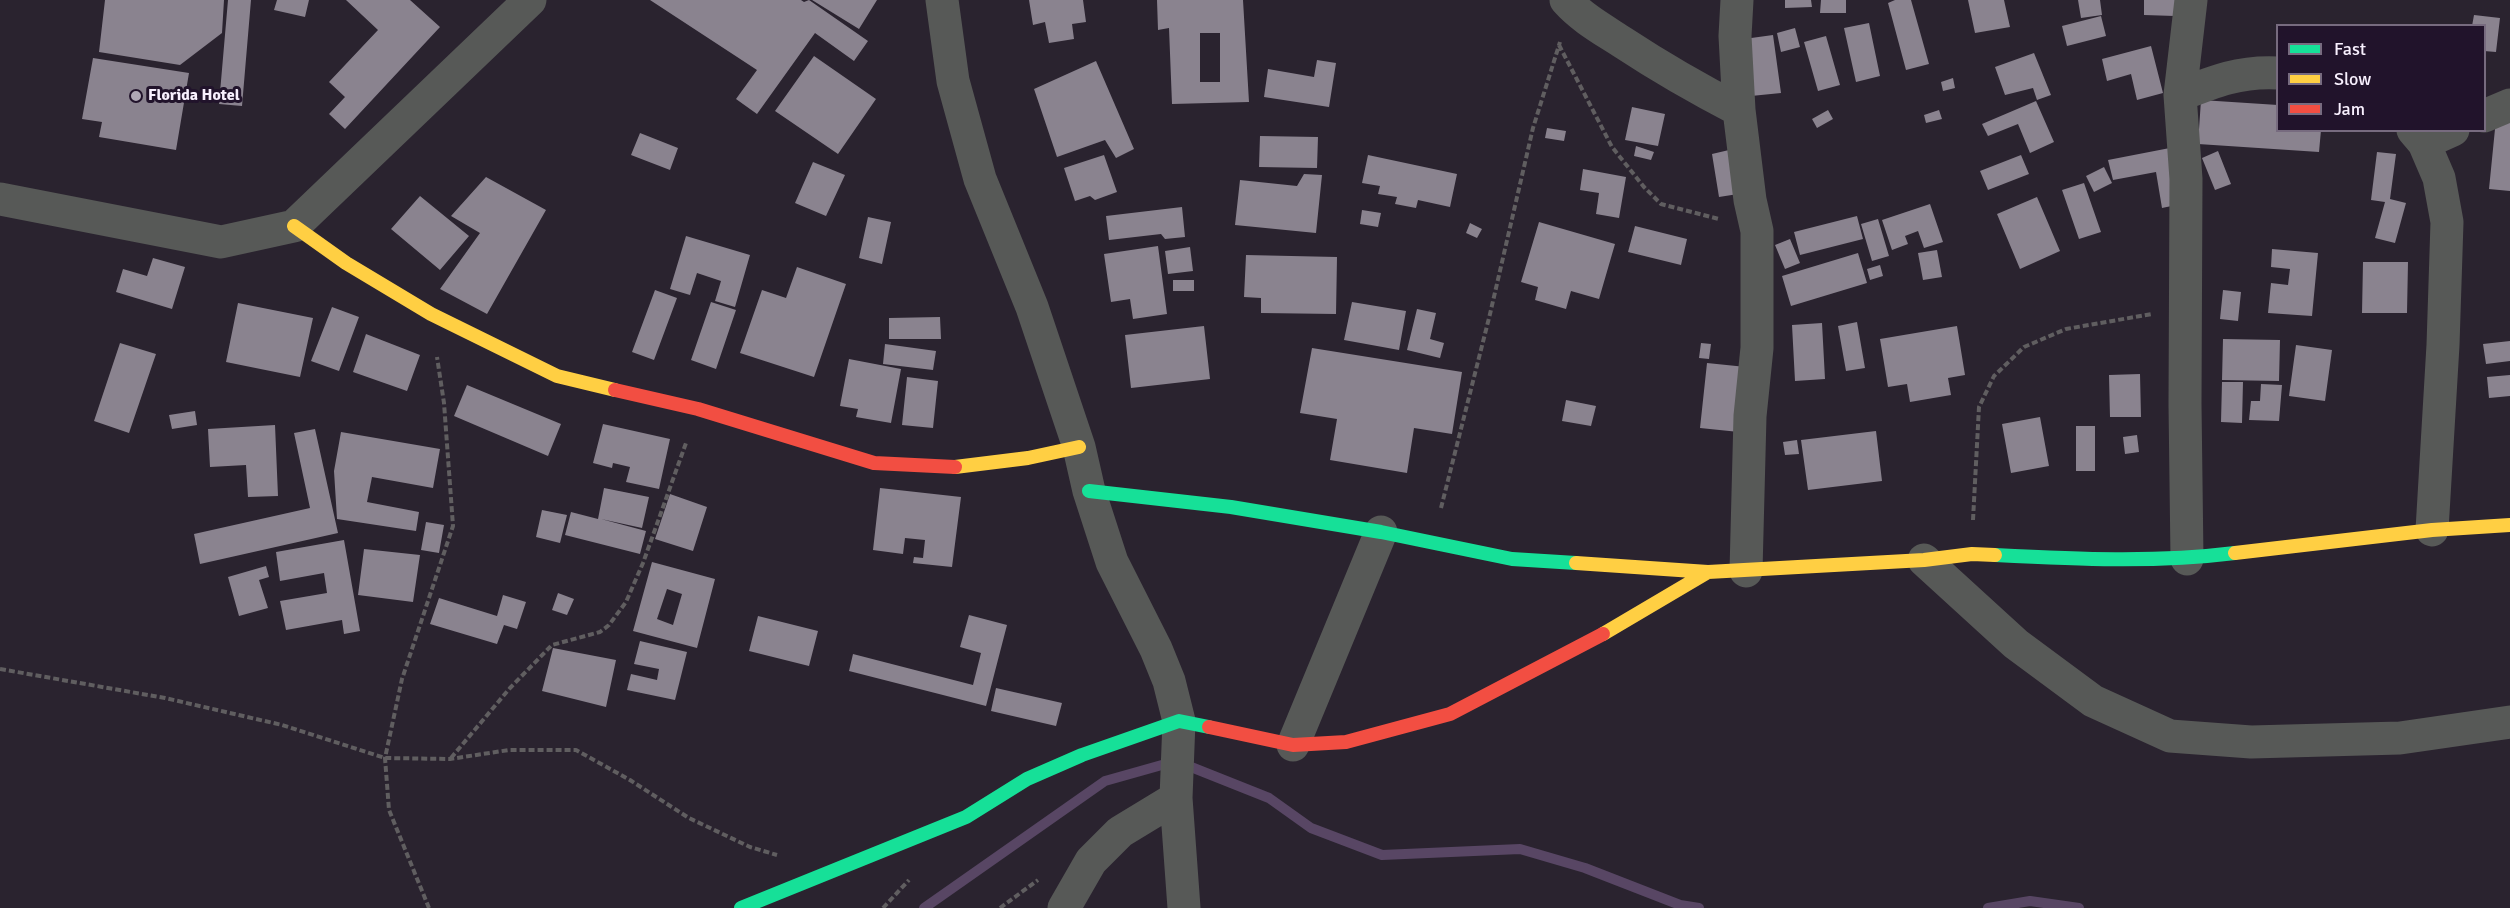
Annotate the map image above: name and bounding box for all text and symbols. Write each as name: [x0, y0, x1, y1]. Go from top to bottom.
legend: [2276, 24, 2486, 132]
text: Fast: [2334, 38, 2366, 60]
text: Slow: [2334, 68, 2371, 90]
place label: Florida Hotel: [148, 86, 240, 106]
marker: Florida Hotel: [129, 89, 143, 103]
text: Jam: [2334, 98, 2365, 120]

